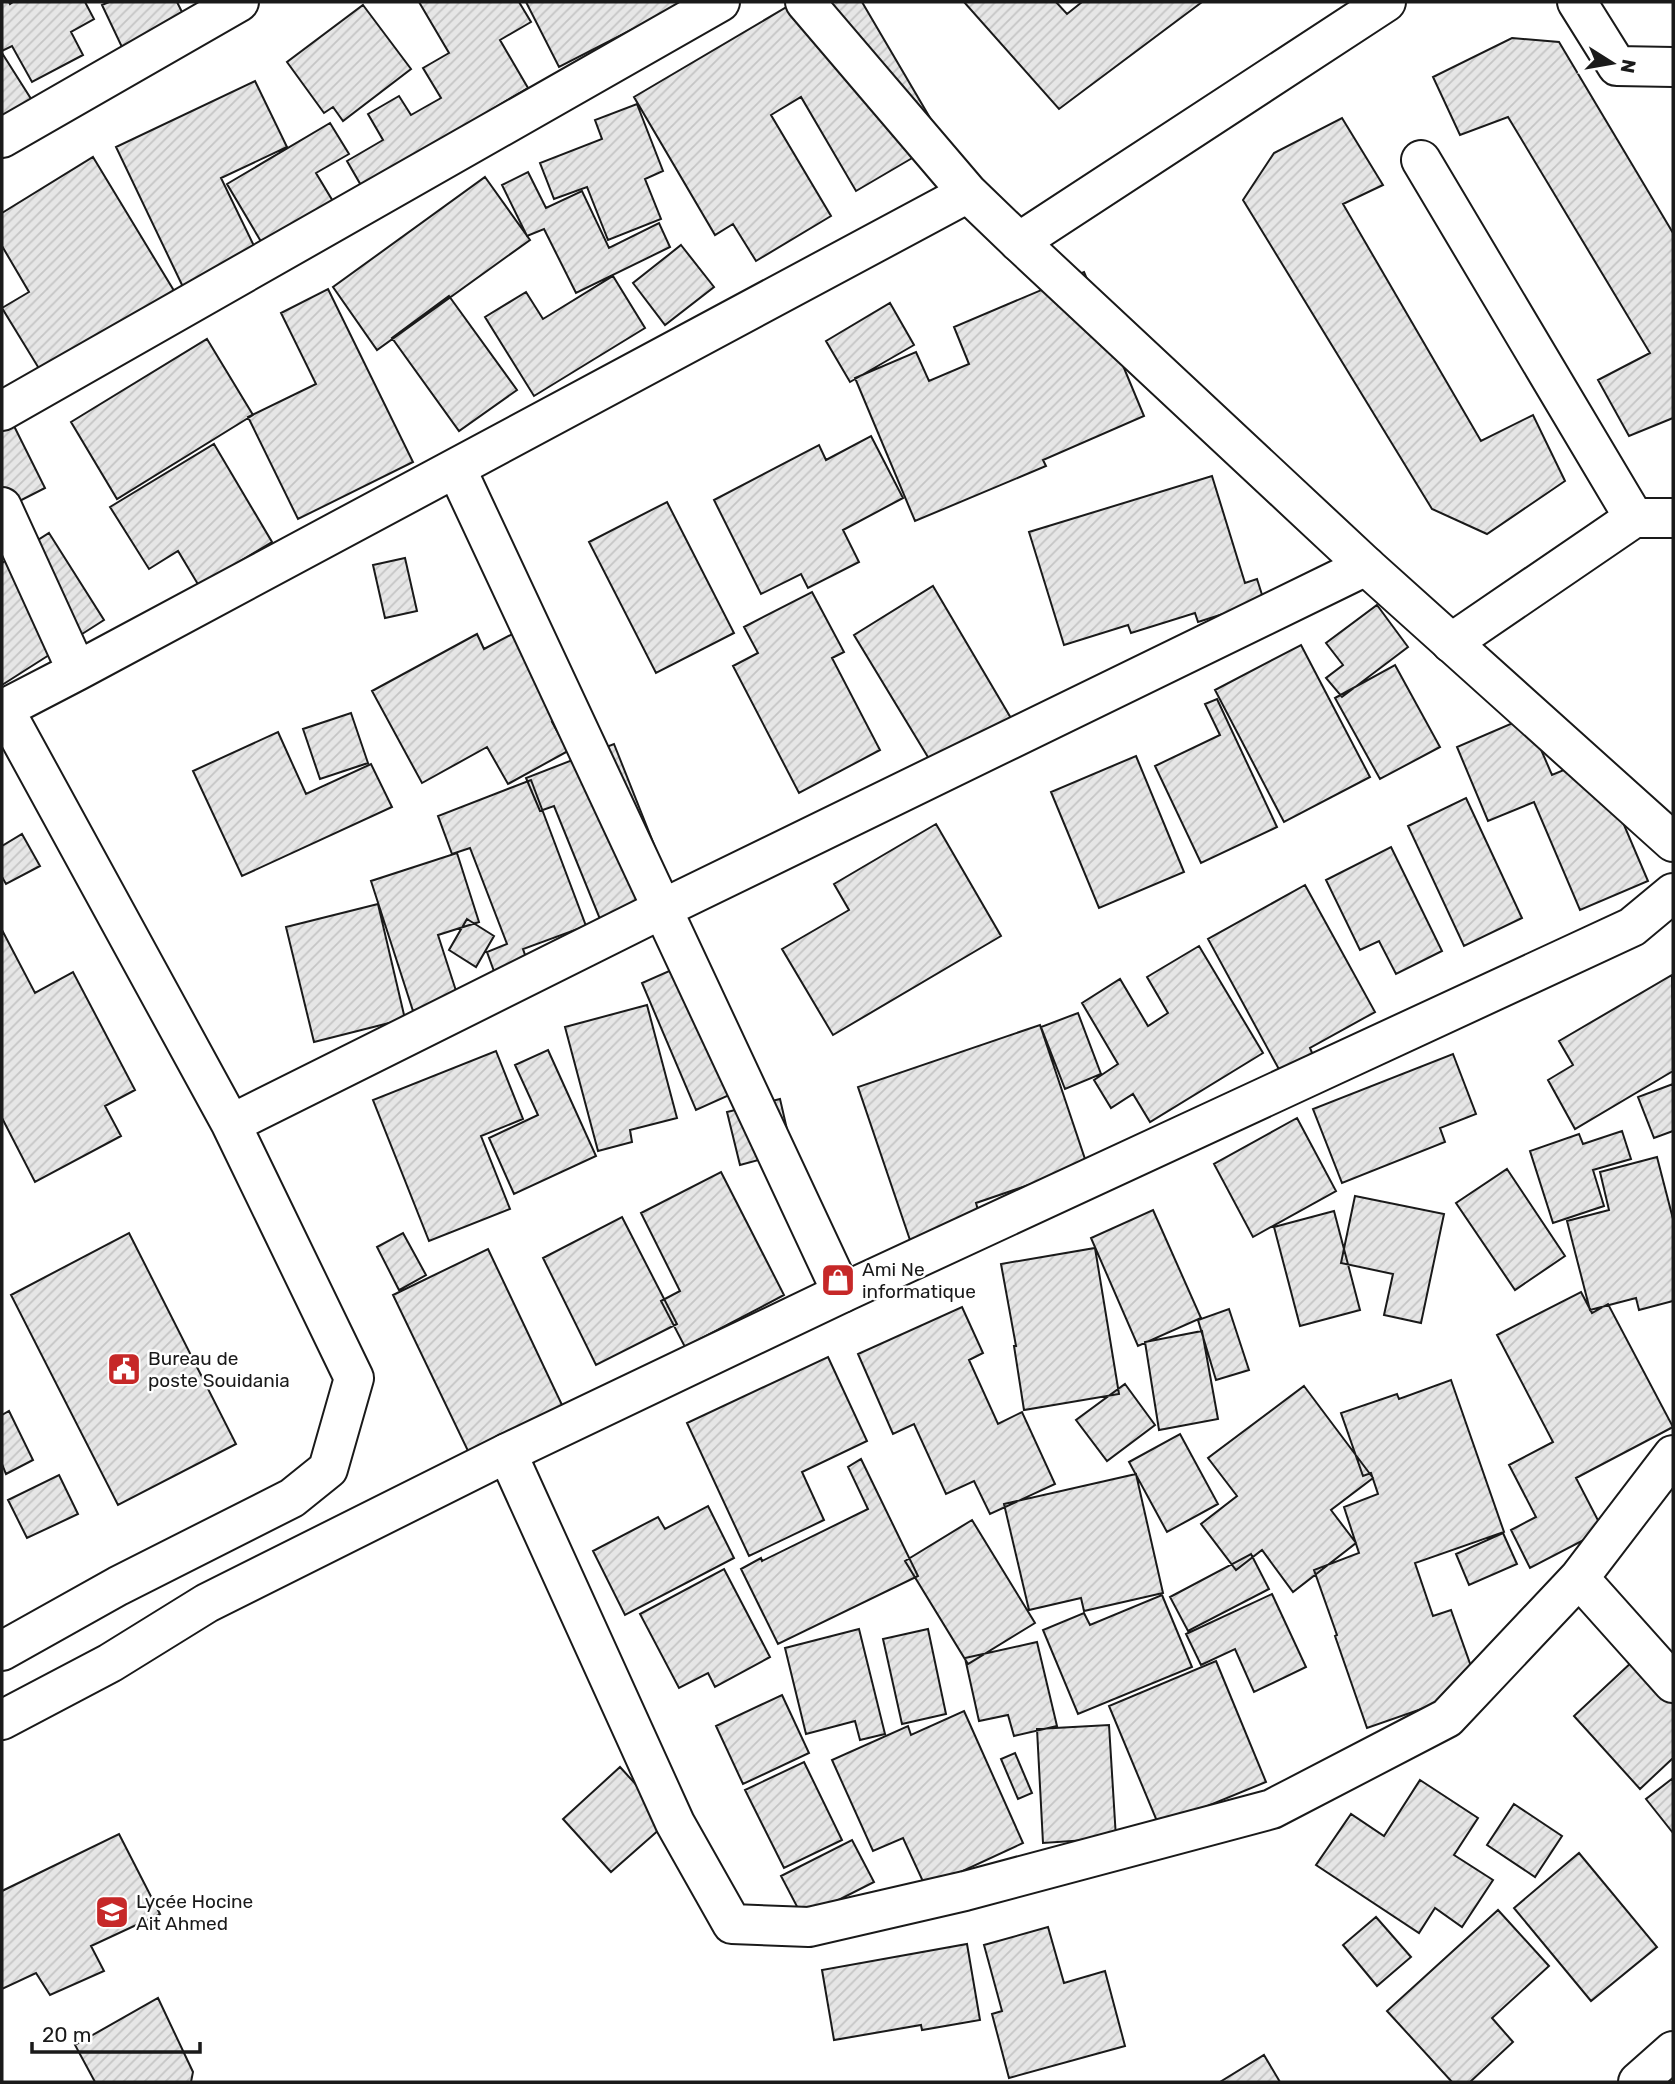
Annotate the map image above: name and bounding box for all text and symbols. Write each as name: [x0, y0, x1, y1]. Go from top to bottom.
north arrow: [1577, 28, 1647, 98]
text: N: [1616, 57, 1641, 75]
place label: Ami Ne informatique: [862, 1258, 976, 1303]
shop icon: Ami Ne informatique: [819, 1261, 857, 1299]
place label: Bureau de poste Souidania: [148, 1347, 290, 1392]
public building icon: Bureau de poste Souidania: [105, 1350, 143, 1388]
place label: Lycée Hocine Ait Ahmed: [136, 1890, 253, 1935]
school or university icon: Lycée Hocine Ait Ahmed: [93, 1893, 131, 1931]
scale bar: [32, 2010, 200, 2054]
text: 20 m: [42, 2022, 91, 2047]

